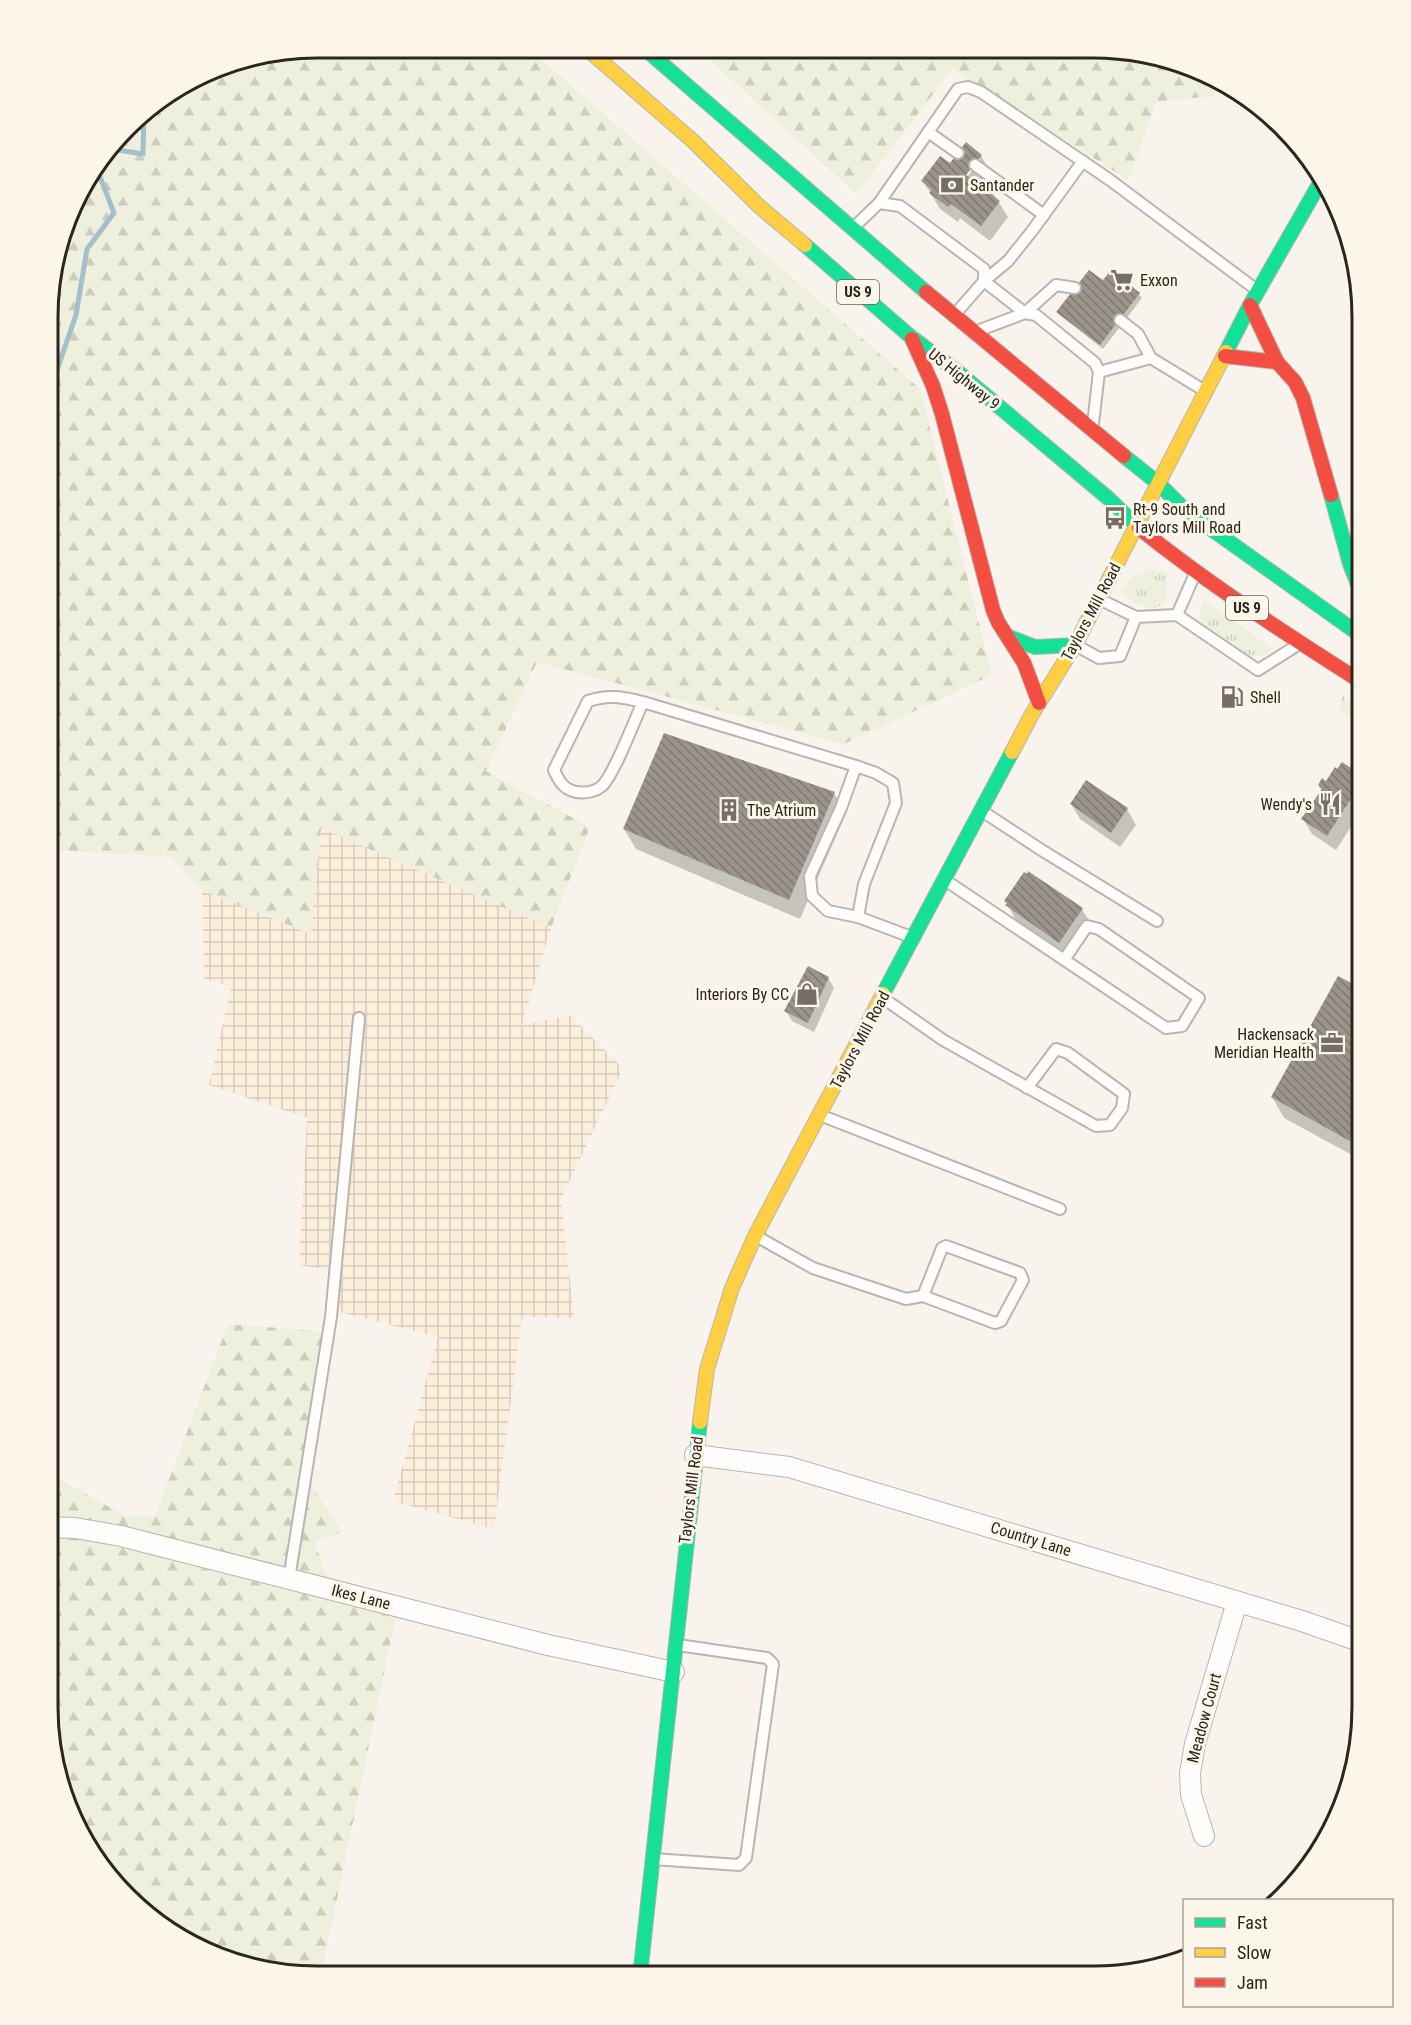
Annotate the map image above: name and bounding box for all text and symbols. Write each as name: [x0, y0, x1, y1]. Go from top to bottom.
bank icon: Santander: [939, 172, 965, 198]
place label: Santander: [970, 176, 1034, 195]
supermarket icon: Exxon: [1109, 267, 1135, 293]
place label: Exxon: [1140, 271, 1178, 290]
road number: US 9: [837, 280, 879, 304]
street label: US Highway 9: [924, 344, 1004, 414]
place label: Rt-9 South and Taylors Mill Road: [1133, 500, 1241, 537]
bus stop icon: Rt-9 South and Taylors Mill Road: [1102, 505, 1128, 531]
street label: Taylors Mill Road: [1057, 560, 1125, 664]
road number: US 9: [1226, 596, 1268, 620]
fuel station icon: Shell: [1219, 684, 1245, 710]
place label: Shell: [1250, 688, 1281, 707]
restaurant icon: Wendy's: [1317, 791, 1343, 817]
place label: Wendy's: [1261, 795, 1312, 814]
building icon: The Atrium: [716, 797, 742, 823]
place label: The Atrium: [747, 801, 816, 820]
shop icon: Interiors By CC: [794, 981, 820, 1007]
place label: Interiors By CC: [695, 985, 789, 1004]
street label: Taylors Mill Road: [826, 988, 894, 1092]
place label: Hackensack Meridian Health: [1214, 1025, 1315, 1062]
office icon: Hackensack Meridian Health: [1319, 1030, 1345, 1056]
street label: Taylors Mill Road: [675, 1435, 707, 1545]
street label: Country Lane: [988, 1518, 1074, 1560]
street label: Ikes Lane: [330, 1581, 392, 1613]
street label: Meadow Court: [1183, 1671, 1225, 1765]
legend: [1183, 1899, 1393, 2007]
text: Fast: [1237, 1912, 1268, 1933]
text: Slow: [1237, 1942, 1272, 1963]
text: Jam: [1237, 1972, 1268, 1993]

